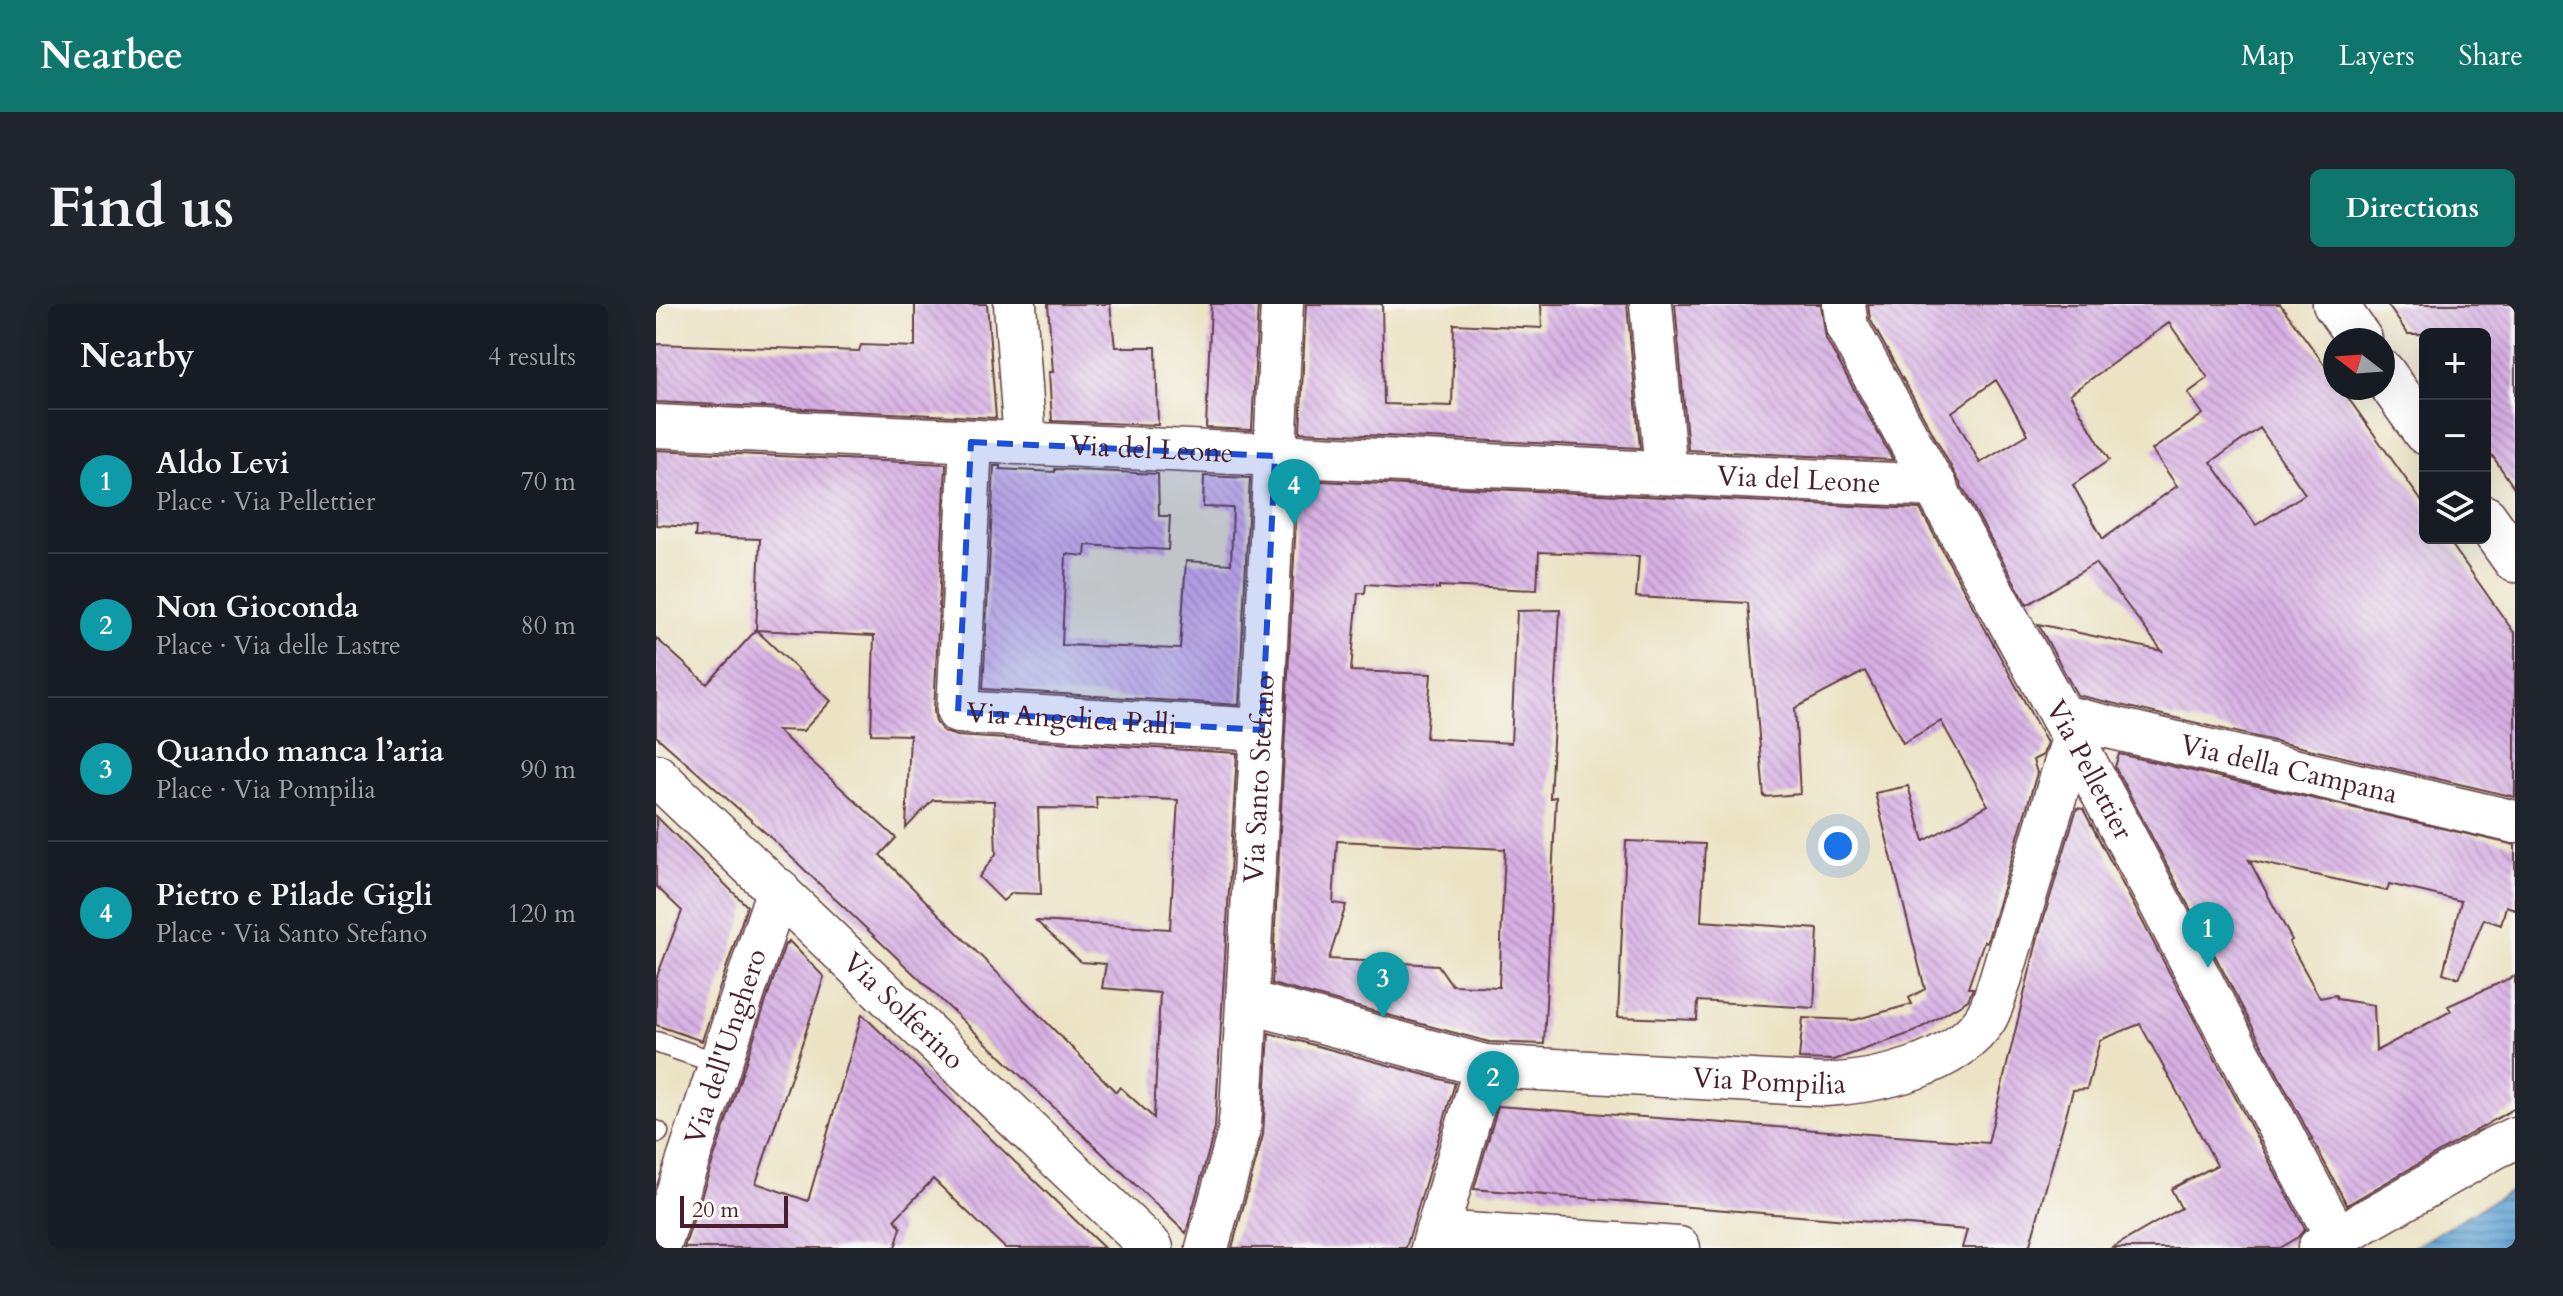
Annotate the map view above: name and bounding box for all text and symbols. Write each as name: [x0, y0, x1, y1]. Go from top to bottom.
text: Nearbee: [40, 30, 183, 82]
text: Map: [2241, 37, 2294, 75]
text: Layers: [2338, 37, 2415, 75]
text: Share: [2459, 37, 2523, 75]
button: Directions: [2310, 169, 2515, 247]
text: Find us: [48, 171, 234, 246]
north arrow: [2323, 328, 2395, 400]
map controls: [2419, 328, 2491, 544]
button: +: [2419, 328, 2491, 400]
text: Nearby: [80, 333, 195, 379]
text: 4 results: [488, 339, 576, 374]
button: −: [2419, 400, 2491, 472]
street label: Via del Leone: [1069, 426, 1234, 472]
text: Aldo Levi: [156, 443, 289, 484]
street label: Via del Leone: [1716, 457, 1881, 502]
pin: 4: [1268, 459, 1320, 525]
text: 1: [99, 464, 113, 499]
text: 70 m: [520, 464, 576, 499]
button: layers: [2419, 472, 2491, 544]
text: Place · Via Pellettier: [156, 484, 375, 519]
text: Non Gioconda: [156, 587, 359, 628]
text: 2: [99, 608, 113, 643]
text: 80 m: [520, 608, 576, 643]
text: Place · Via delle Lastre: [156, 628, 401, 663]
street label: Via Santo Stefano: [1235, 674, 1284, 884]
street label: Via Pellettier: [2037, 693, 2143, 847]
street label: Via Angelica Palli: [965, 694, 1178, 744]
street label: Via della Campana: [2177, 725, 2401, 813]
text: Quando manca l’aria: [156, 731, 444, 772]
text: 3: [99, 752, 113, 787]
text: 90 m: [520, 752, 576, 787]
text: Place · Via Pompilia: [156, 772, 376, 807]
your location: [1818, 826, 1858, 866]
text: Pietro e Pilade Gigli: [156, 875, 433, 916]
text: 4: [99, 896, 113, 931]
text: 120 m: [507, 896, 576, 931]
pin: 1: [2182, 902, 2234, 968]
text: Place · Via Santo Stefano: [156, 916, 427, 951]
street label: Via dell'Unghero: [676, 944, 776, 1150]
street label: Via Solferino: [834, 944, 973, 1078]
pin: 3: [1357, 952, 1409, 1018]
pin: 2: [1467, 1051, 1519, 1117]
street label: Via Pompilia: [1691, 1059, 1847, 1104]
scale bar: [680, 1192, 788, 1228]
text: 20 m: [692, 1195, 739, 1225]

